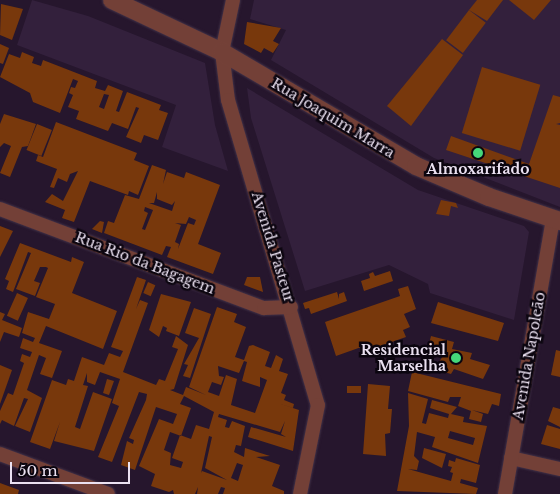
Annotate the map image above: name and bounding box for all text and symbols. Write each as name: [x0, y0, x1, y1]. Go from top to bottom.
street label: Rua Joaquim Marra: [268, 75, 398, 161]
marker: Almoxarifado: [472, 147, 484, 159]
place label: Almoxarifado: [426, 161, 530, 177]
street label: Avenida Pasteur: [248, 190, 298, 304]
street label: Rua Rio da Bagagem: [73, 229, 217, 297]
street label: Avenida Napoleão: [509, 291, 549, 421]
place label: Residencial Marselha: [361, 342, 446, 374]
marker: Residencial Marselha: [450, 352, 462, 364]
scale bar: [12, 452, 132, 484]
text: 50 m: [18, 461, 58, 480]

